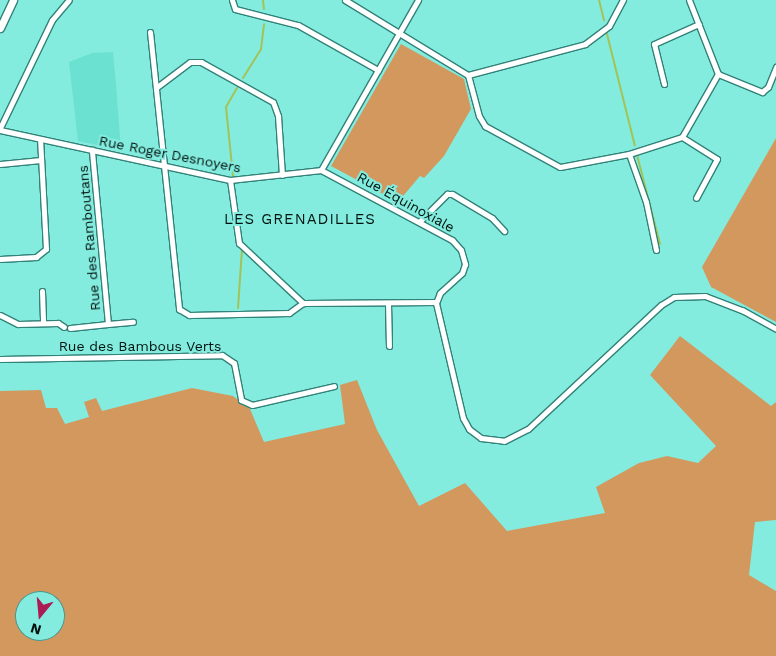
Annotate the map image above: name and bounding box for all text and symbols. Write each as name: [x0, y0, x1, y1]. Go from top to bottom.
street label: Rue Roger Desnoyers: [97, 132, 243, 176]
street label: Rue des Ramboutans: [74, 165, 104, 311]
street label: Rue Équinoxiale: [354, 168, 458, 236]
district label: LES GRENADILLES: [222, 211, 378, 229]
street label: Rue des Bambous Verts: [58, 338, 222, 354]
north arrow: [15, 591, 65, 641]
text: N: [29, 620, 43, 639]

